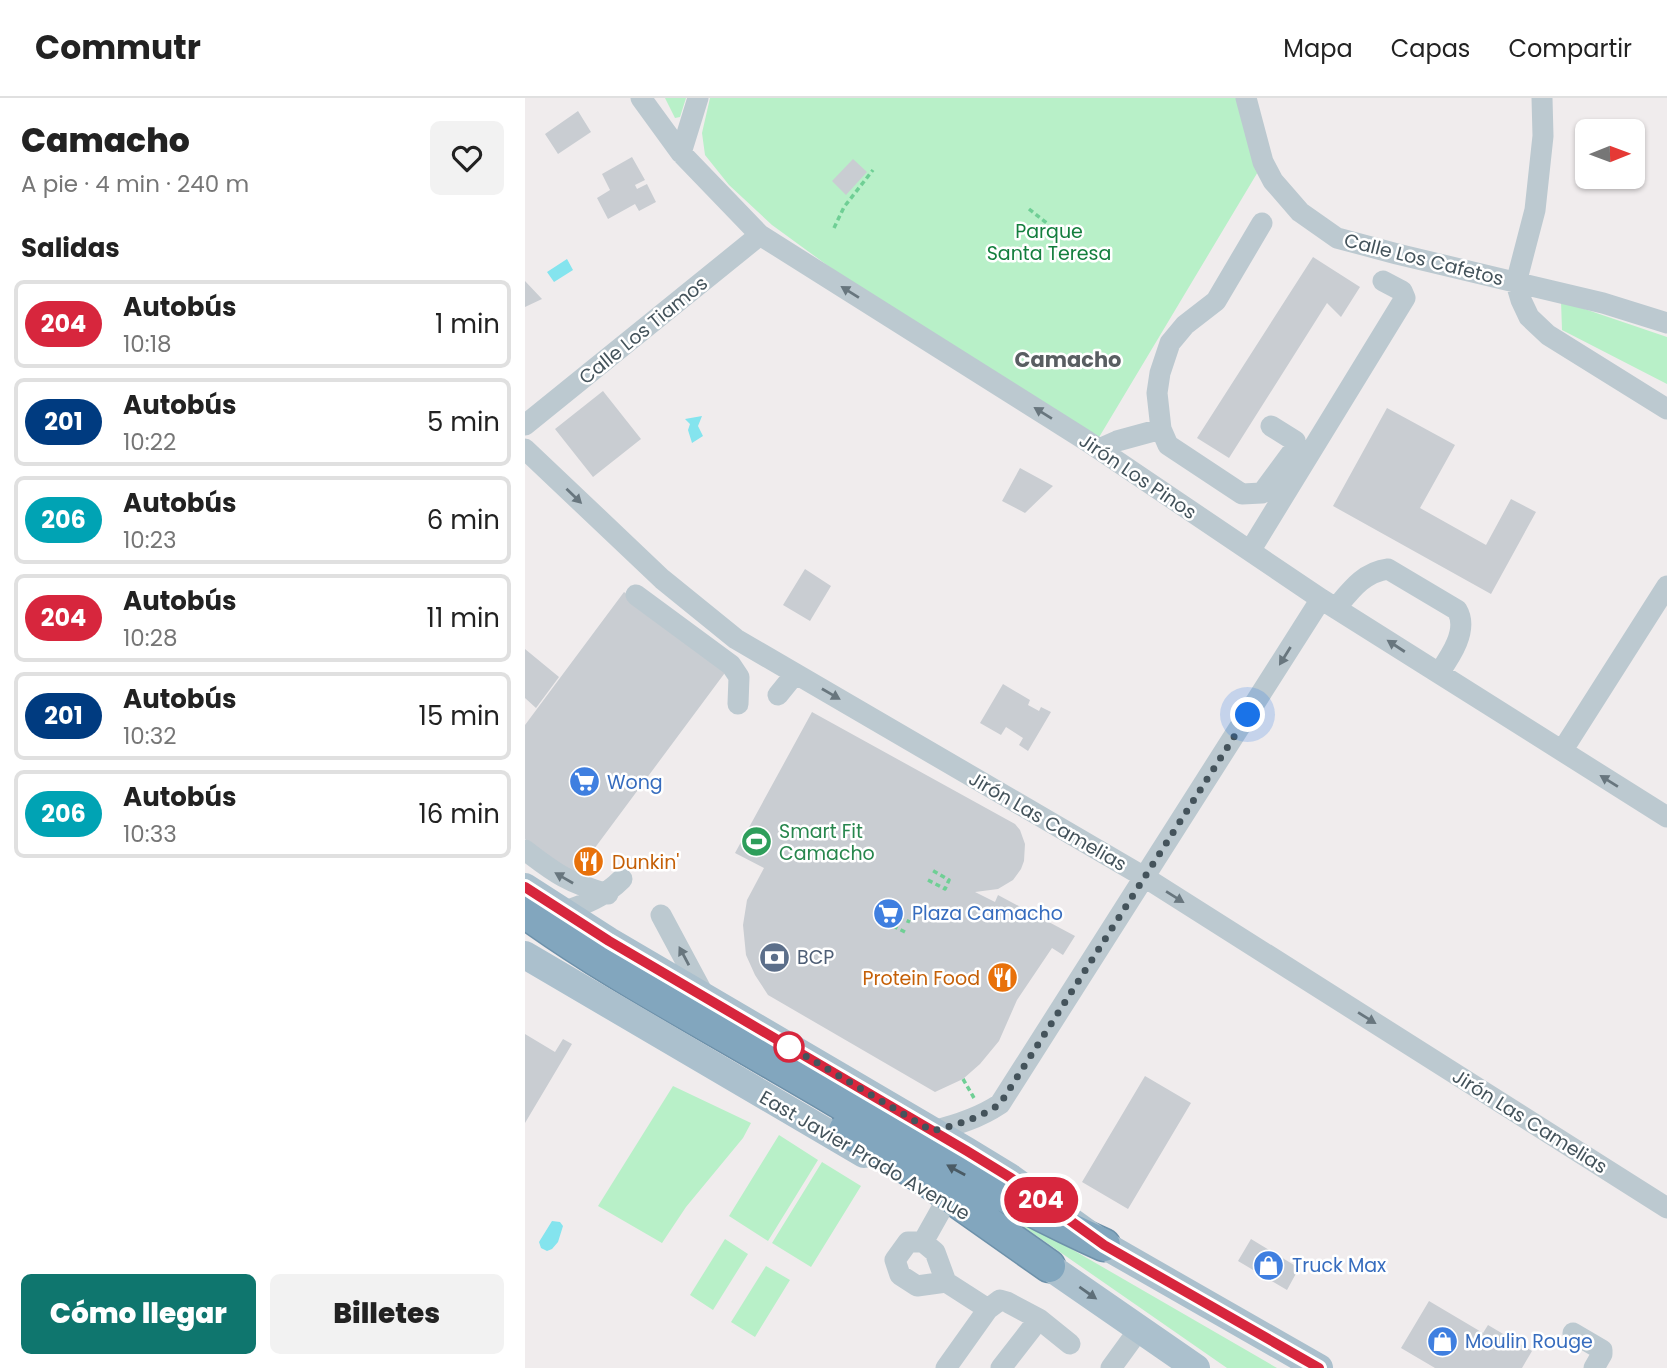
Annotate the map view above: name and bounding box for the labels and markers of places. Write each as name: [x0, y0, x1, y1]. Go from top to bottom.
supermarket icon: Wong: [567, 765, 601, 799]
place label: Wong: [607, 769, 663, 796]
place label: Smart Fit Camacho: [779, 818, 875, 867]
sports icon: Smart Fit Camacho: [739, 825, 773, 859]
restaurant icon: Dunkin': [572, 845, 606, 879]
place label: Dunkin': [612, 849, 679, 876]
supermarket icon: Plaza Camacho: [872, 896, 906, 930]
place label: Plaza Camacho: [912, 900, 1063, 927]
bank icon: BCP: [757, 940, 791, 974]
place label: BCP: [797, 944, 834, 971]
restaurant icon: Protein Food: [986, 961, 1020, 995]
place label: Protein Food: [862, 965, 980, 992]
unlabelled marker: [774, 1032, 804, 1062]
shop icon: Truck Max: [1252, 1248, 1286, 1282]
place label: Truck Max: [1292, 1252, 1386, 1279]
shop icon: Moulin Rouge: [1425, 1324, 1459, 1358]
place label: Moulin Rouge: [1465, 1328, 1593, 1355]

